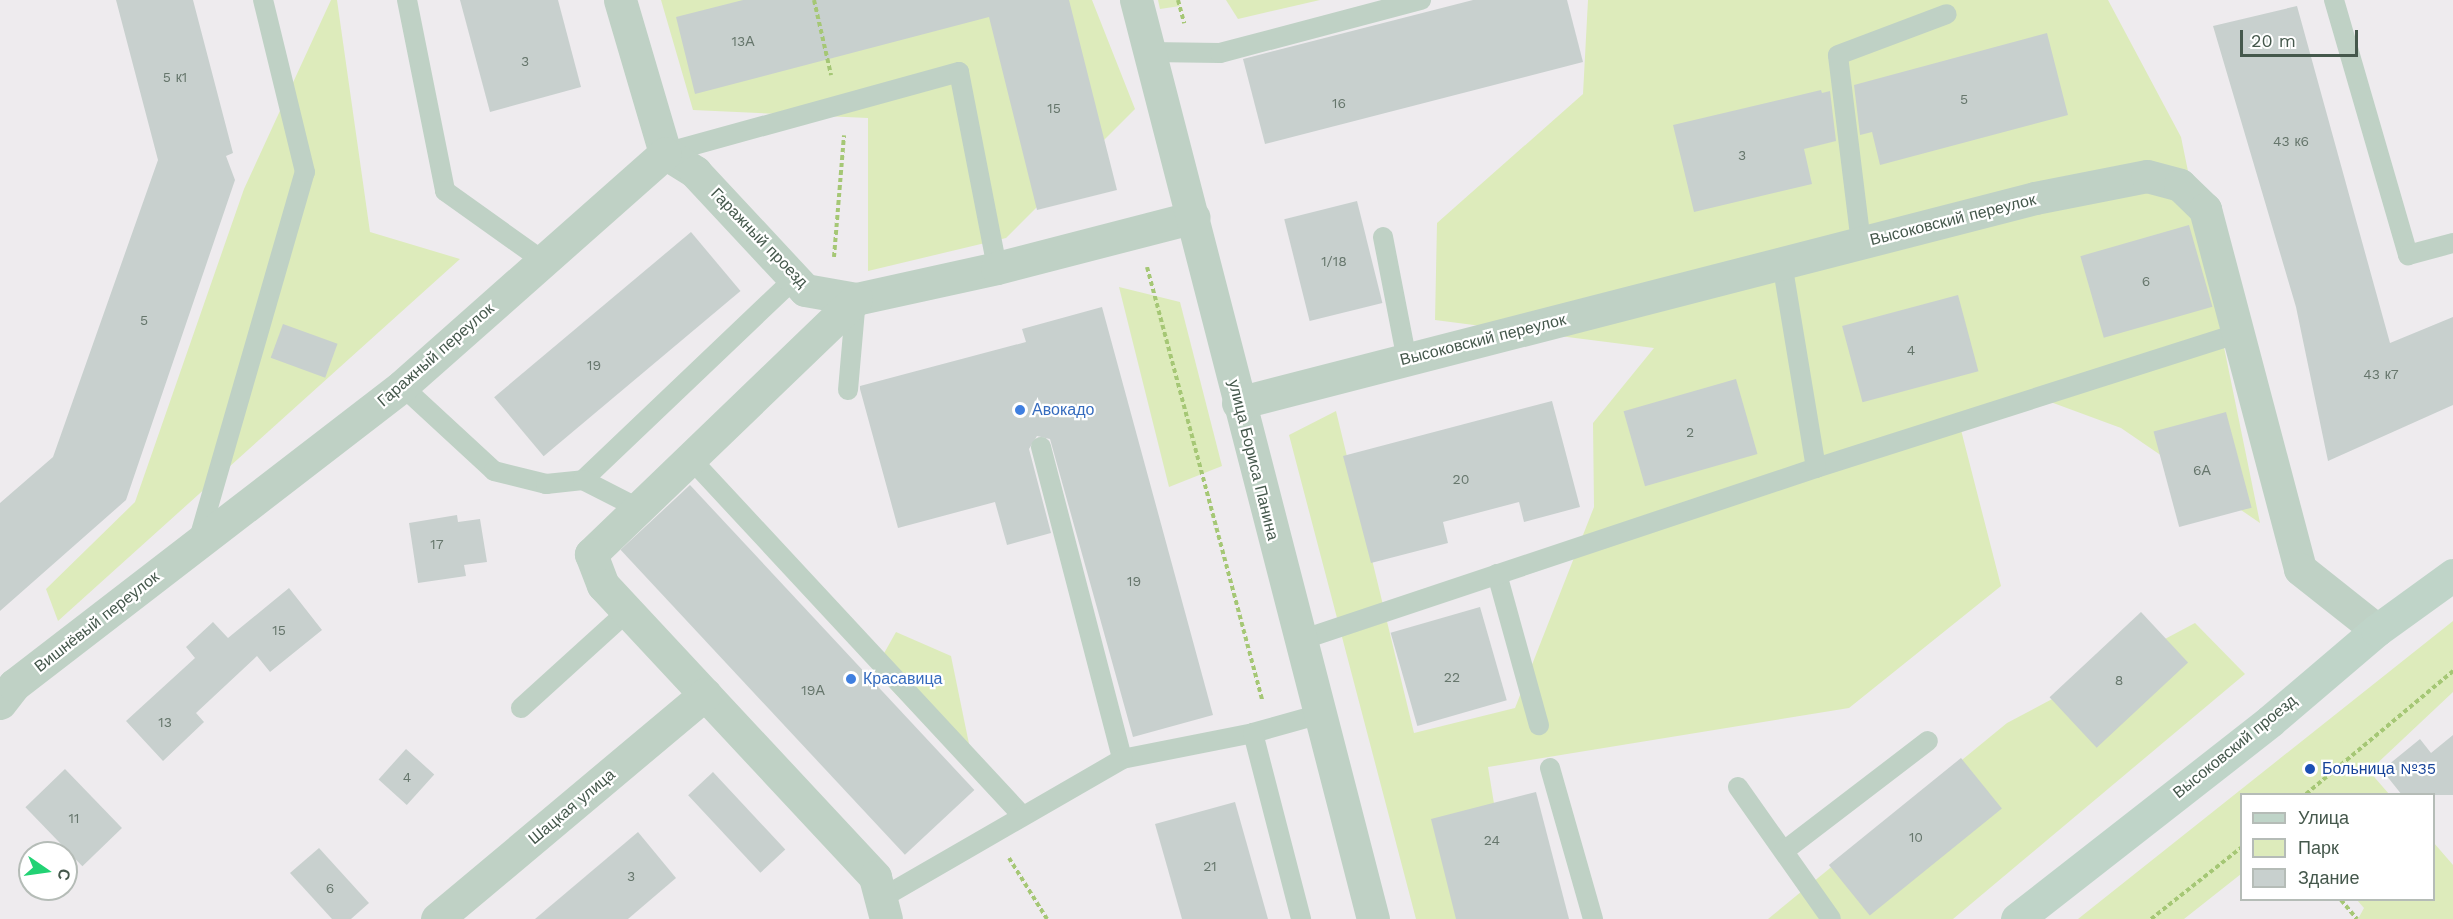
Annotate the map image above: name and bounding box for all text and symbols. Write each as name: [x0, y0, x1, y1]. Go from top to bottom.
scale bar: [2243, 18, 2362, 56]
text: 20 m: [2251, 30, 2296, 51]
house number: 13А: [732, 33, 754, 49]
house number: 3: [521, 53, 529, 69]
house number: 5 к1: [163, 69, 187, 85]
house number: 5: [1960, 91, 1968, 107]
house number: 16: [1332, 95, 1346, 111]
house number: 15: [1047, 100, 1061, 116]
house number: 43 к6: [2273, 133, 2309, 149]
house number: 3: [1738, 147, 1746, 163]
street label: Гаражный проезд: [707, 184, 811, 292]
street label: Высоковский переулок: [1868, 190, 2038, 250]
house number: 1/18: [1321, 253, 1347, 269]
house number: 6: [2142, 273, 2150, 289]
street label: Гаражный переулок: [374, 299, 498, 411]
street label: Высоковский переулок: [1398, 310, 1568, 370]
house number: 5: [140, 312, 148, 328]
house number: 4: [1907, 342, 1915, 358]
house number: 19: [587, 357, 601, 373]
house number: 43 к7: [2363, 366, 2399, 382]
street label: улица Бориса Панина: [1224, 378, 1282, 542]
place label: Авокадо: [1032, 400, 1094, 420]
marker: Авокадо: [1013, 403, 1027, 417]
house number: 2: [1686, 424, 1694, 440]
house number: 6А: [2193, 462, 2211, 478]
house number: 20: [1453, 471, 1469, 487]
house number: 17: [430, 536, 444, 552]
street label: Вишнёвый переулок: [31, 567, 163, 677]
house number: 19: [1127, 573, 1141, 589]
house number: 15: [272, 622, 286, 638]
place label: Красавица: [863, 669, 943, 689]
house number: 22: [1444, 669, 1460, 685]
marker: Красавица: [844, 672, 858, 686]
house number: 8: [2115, 672, 2123, 688]
house number: 19А: [801, 682, 825, 698]
street label: Высоковский проезд: [2169, 691, 2301, 803]
house number: 13: [158, 714, 172, 730]
place label: Больница №35: [2322, 759, 2436, 779]
marker: Больница №35: [2303, 762, 2317, 776]
street label: Шацкая улица: [525, 765, 619, 849]
house number: 4: [403, 769, 411, 785]
legend: [2240, 793, 2435, 901]
text: Улица: [2298, 807, 2349, 828]
house number: 11: [69, 810, 79, 826]
house number: 10: [1909, 829, 1923, 845]
house number: 24: [1484, 832, 1500, 848]
text: Парк: [2298, 837, 2339, 858]
north arrow: [18, 841, 78, 901]
house number: 21: [1203, 858, 1217, 874]
text: С: [54, 867, 75, 882]
text: Здание: [2298, 867, 2359, 888]
house number: 3: [627, 868, 635, 884]
house number: 6: [326, 880, 334, 896]

